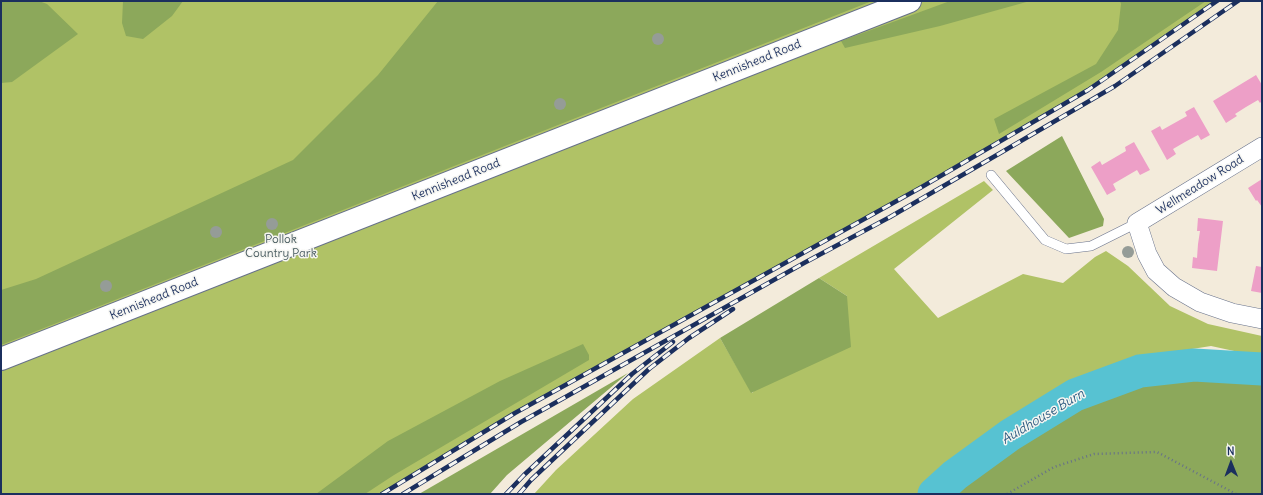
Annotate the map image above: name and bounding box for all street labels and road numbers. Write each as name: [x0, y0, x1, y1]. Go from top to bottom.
street label: Kennishead Road: [711, 37, 803, 85]
street label: Wellmeadow Road: [1154, 152, 1246, 218]
street label: Kennishead Road: [410, 156, 502, 204]
street label: Kennishead Road: [108, 275, 200, 323]

